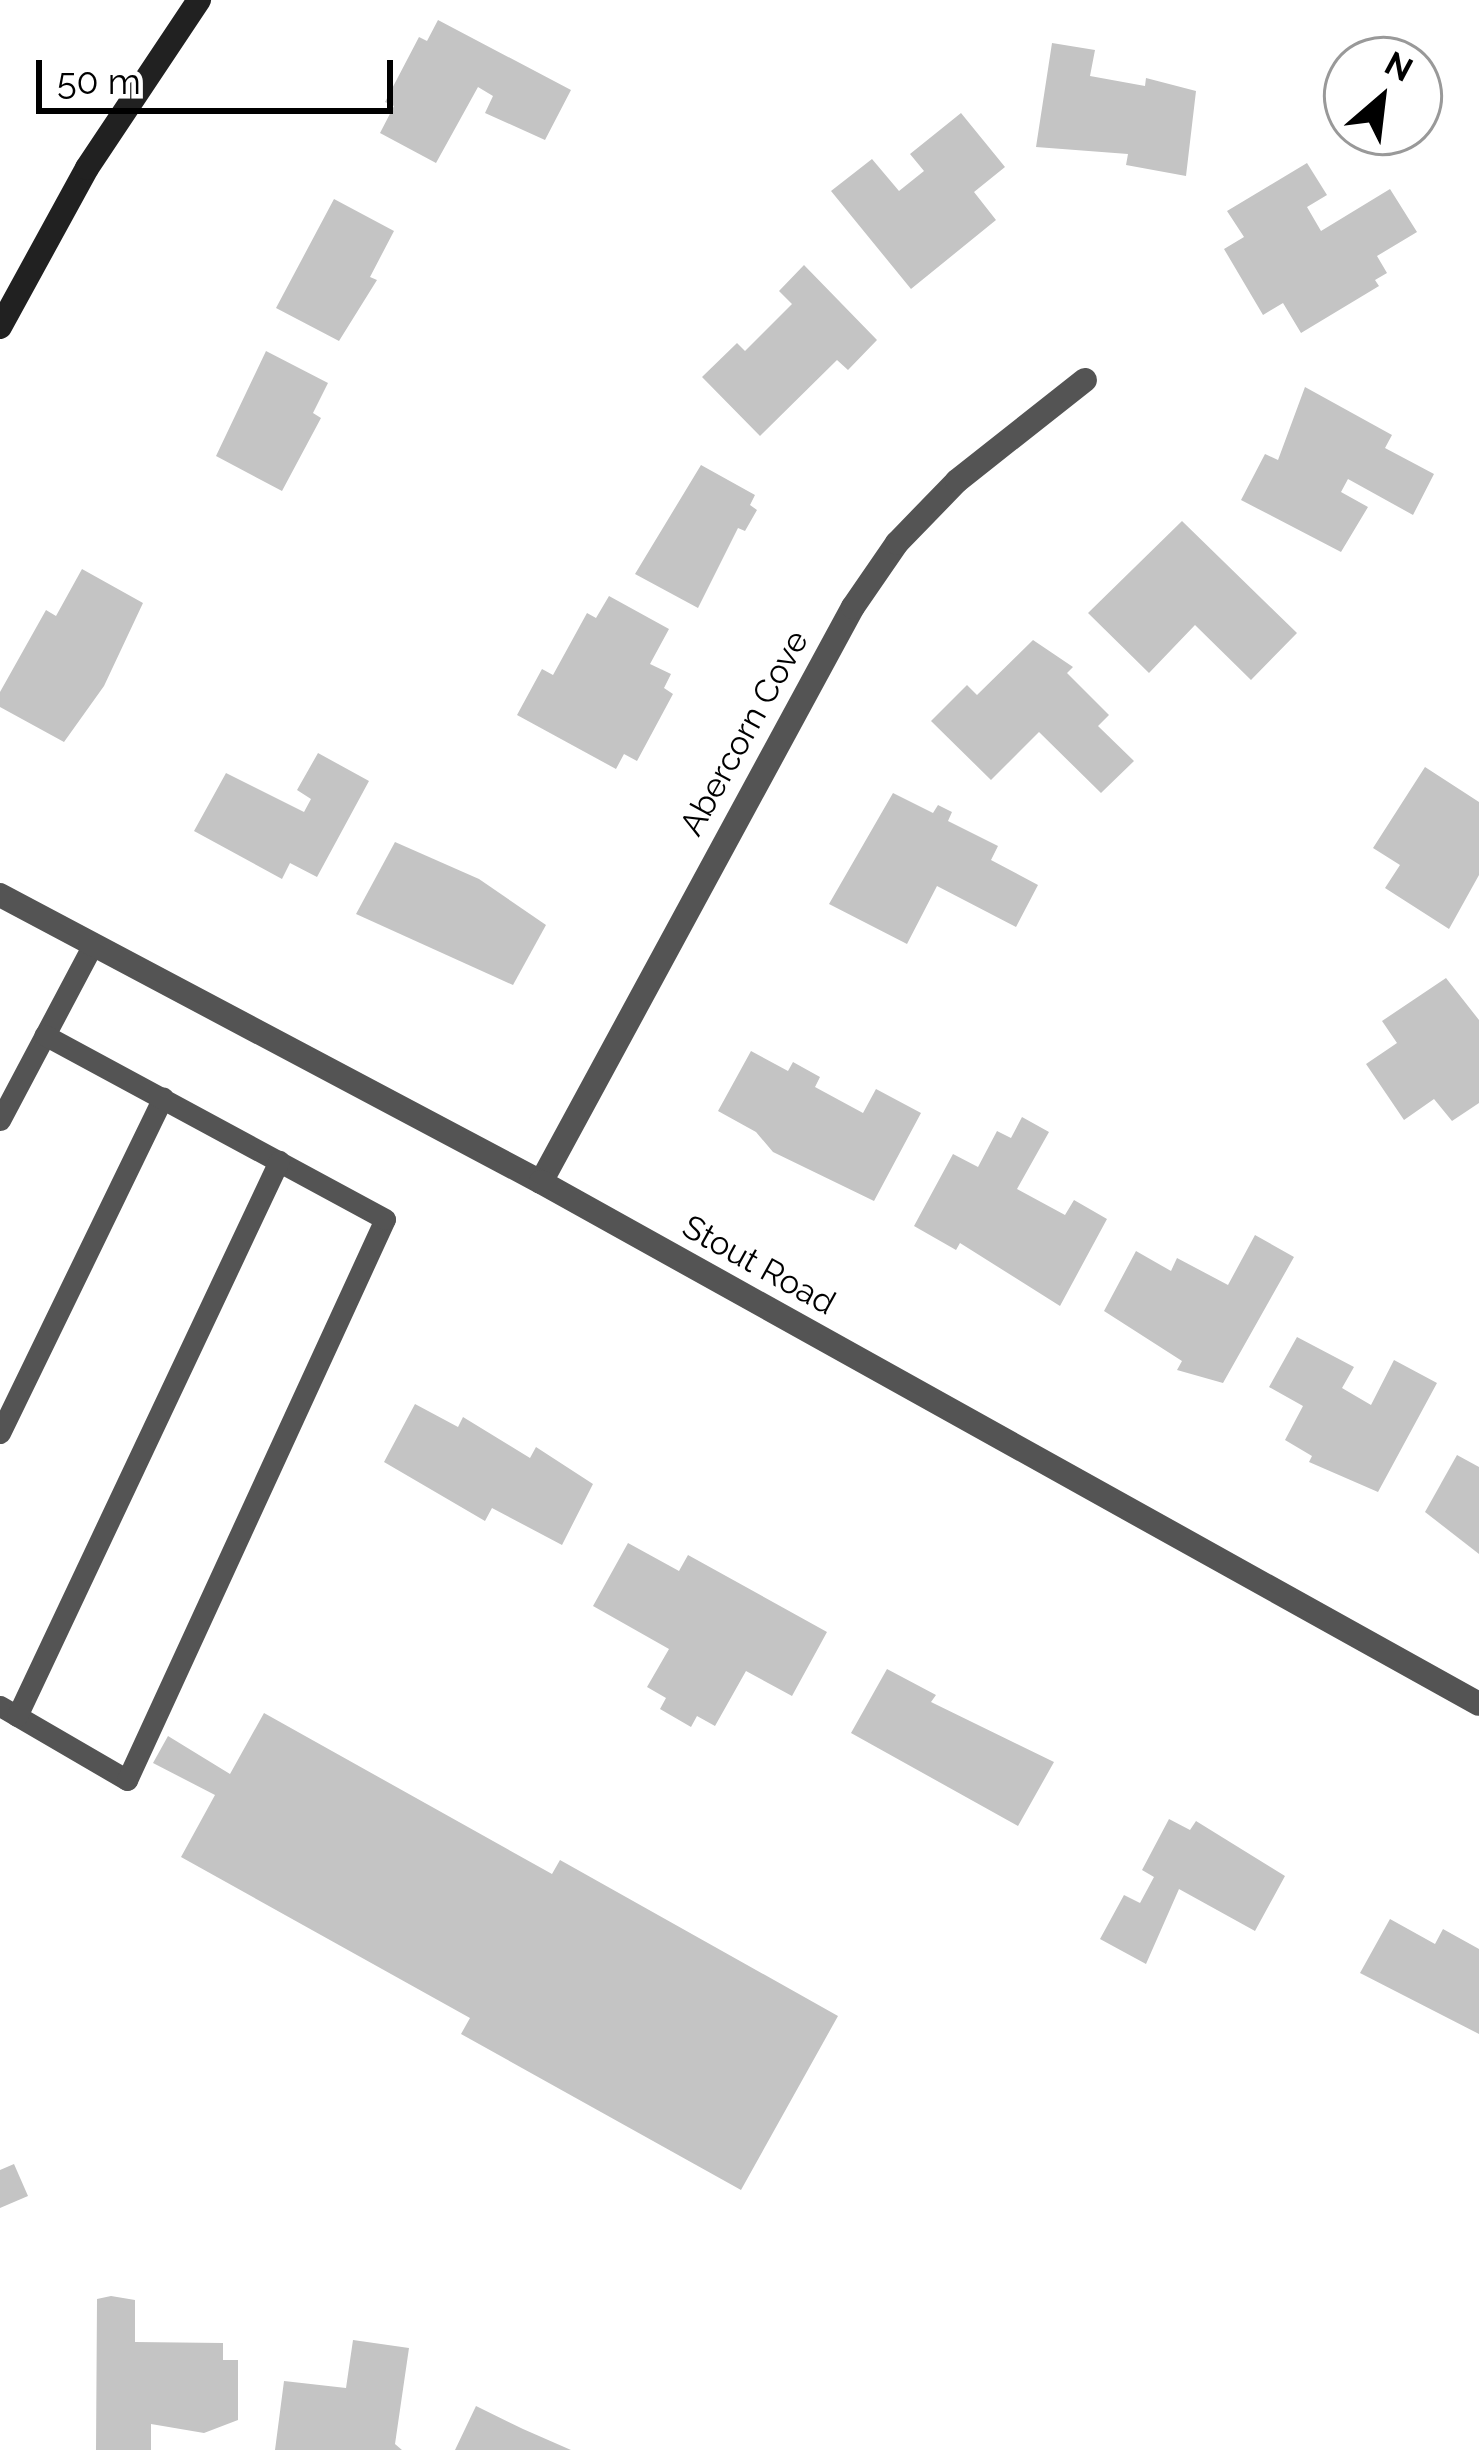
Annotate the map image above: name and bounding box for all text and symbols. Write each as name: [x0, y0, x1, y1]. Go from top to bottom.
scale bar: [42, 36, 399, 110]
north arrow: [1323, 36, 1443, 156]
text: N: [1378, 43, 1419, 90]
text: 50 m: [57, 60, 141, 102]
street label: Abercorn Cove: [671, 624, 817, 842]
street label: Stout Road: [676, 1207, 842, 1323]

